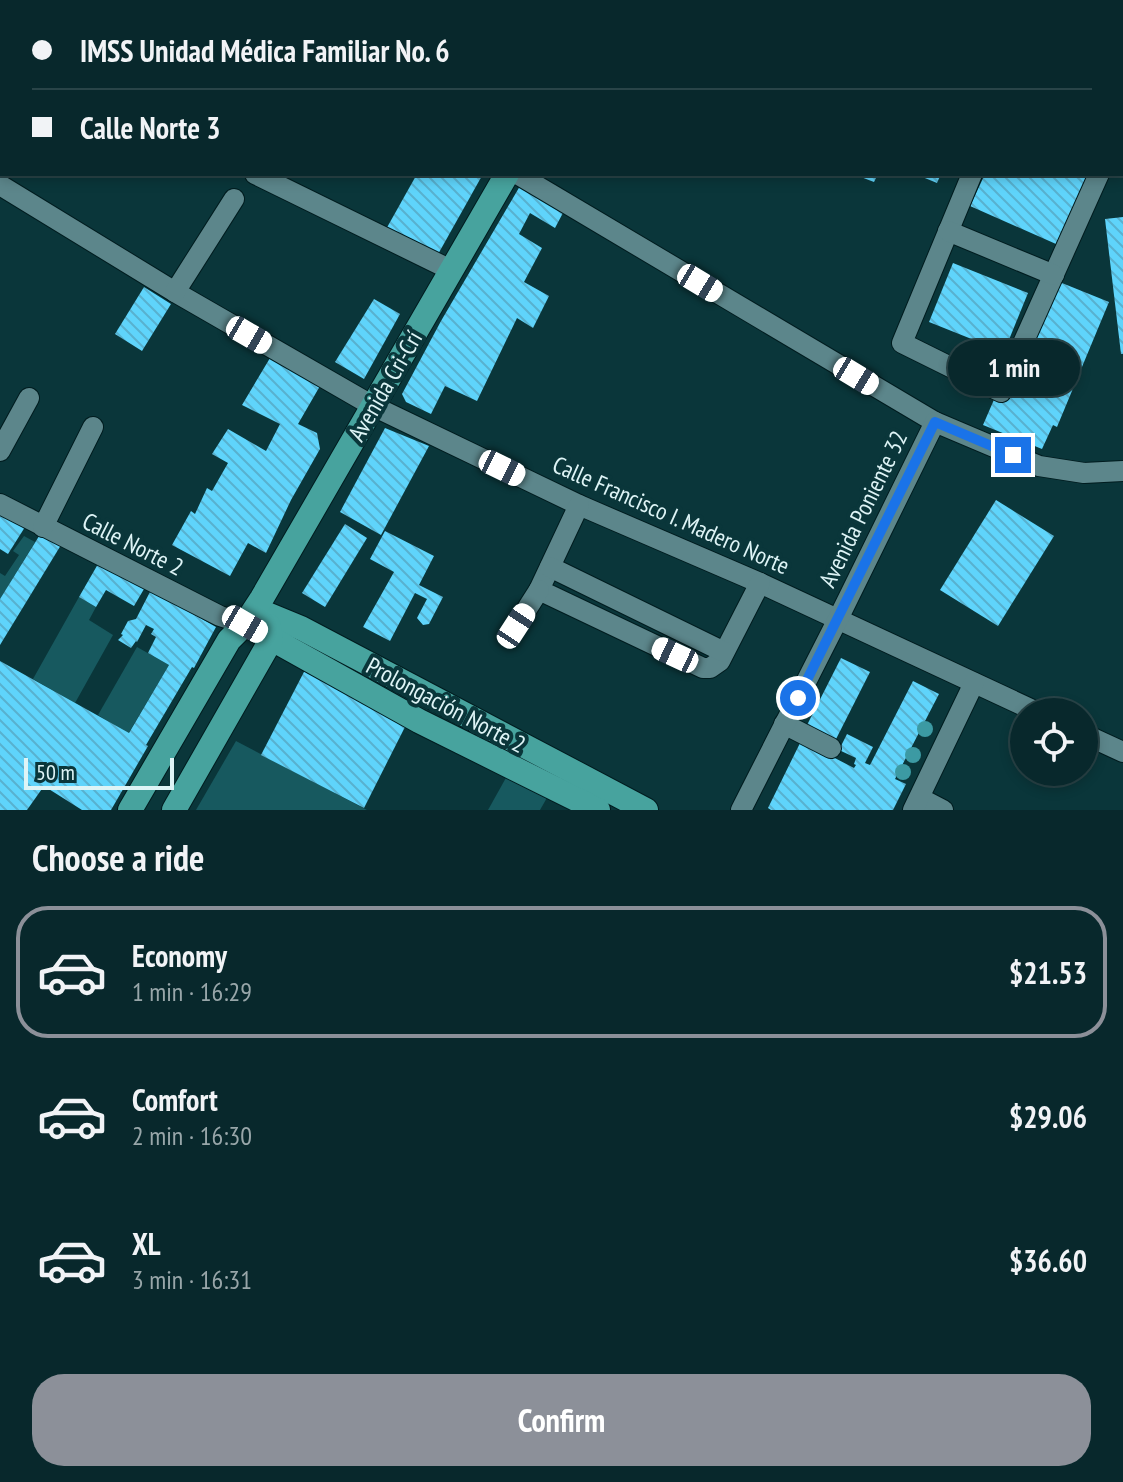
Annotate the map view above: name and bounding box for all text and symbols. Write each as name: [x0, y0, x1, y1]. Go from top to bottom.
text: IMSS Unidad Médica Familiar No. 6: [80, 31, 450, 70]
text: Calle Norte 3: [80, 108, 221, 147]
car: [673, 260, 727, 306]
car: [222, 313, 276, 357]
street label: Avenida Cri-Crí: [341, 325, 429, 447]
callout: 1 min: [947, 339, 1079, 395]
text: 1 min: [988, 351, 1040, 384]
car: [829, 353, 883, 399]
street label: Avenida Poniente 32: [812, 426, 914, 592]
route end: [995, 437, 1031, 473]
car: [475, 447, 529, 489]
street label: Calle Francisco I. Madero Norte: [548, 449, 794, 581]
street label: Calle Norte 2: [77, 505, 189, 583]
car: [493, 599, 539, 653]
car: [218, 602, 272, 646]
car: [648, 634, 702, 676]
street label: Prolongación Norte 2: [361, 650, 531, 760]
route start: [780, 680, 816, 716]
map controls: [1010, 698, 1098, 786]
button: locate: [1010, 698, 1098, 786]
scale bar: [24, 754, 174, 790]
text: 50 m: [36, 758, 75, 786]
text: Choose a ride: [32, 834, 204, 881]
icon: car: [36, 936, 108, 1008]
text: Economy: [132, 936, 227, 975]
text: $21.53: [1009, 953, 1087, 992]
text: 1 min · 16:29: [132, 975, 252, 1008]
icon: car: [36, 1080, 108, 1152]
text: Comfort: [132, 1080, 218, 1119]
text: $29.06: [1009, 1097, 1087, 1136]
text: 2 min · 16:30: [132, 1119, 252, 1152]
icon: car: [36, 1224, 108, 1296]
text: XL: [132, 1224, 161, 1263]
text: $36.60: [1009, 1241, 1087, 1280]
text: 3 min · 16:31: [132, 1263, 252, 1296]
button: Confirm: [32, 1374, 1091, 1466]

